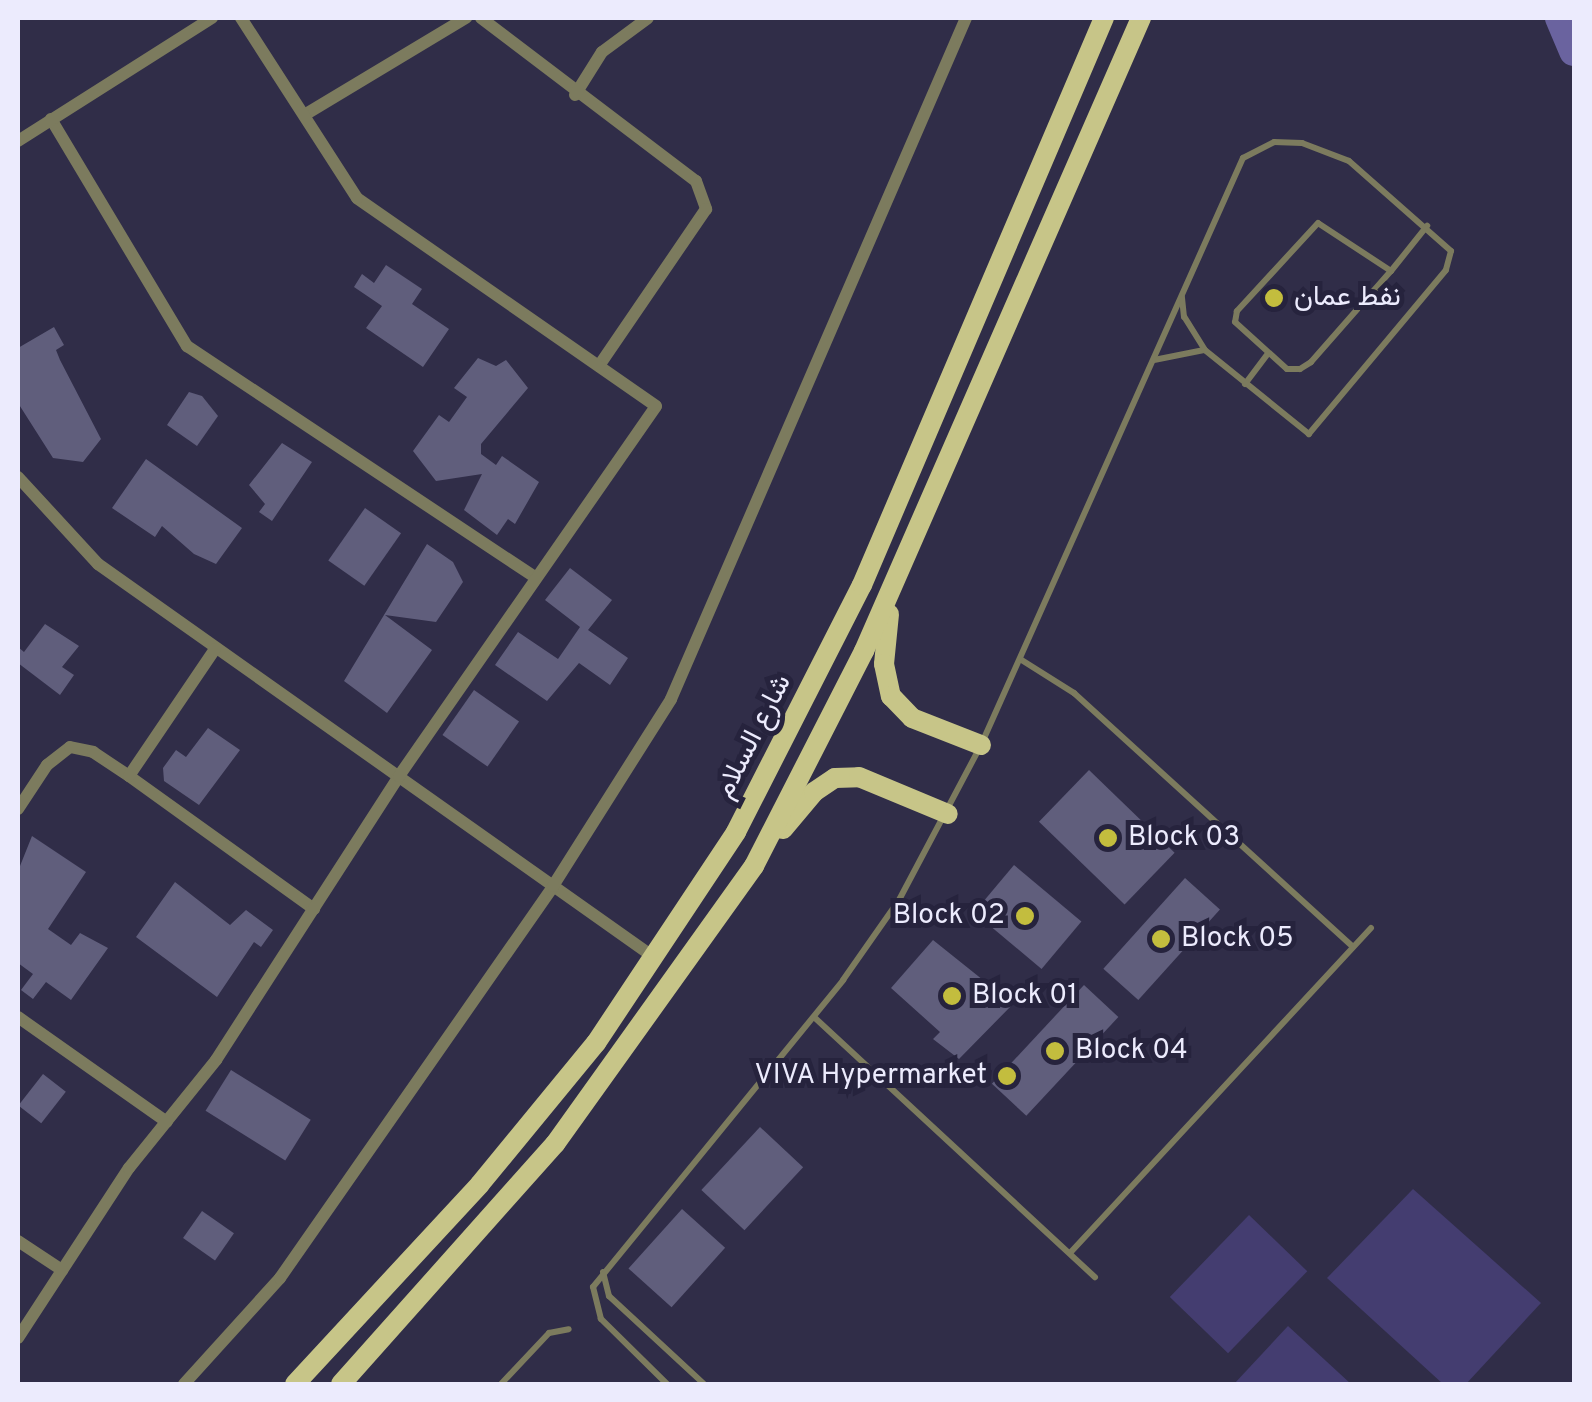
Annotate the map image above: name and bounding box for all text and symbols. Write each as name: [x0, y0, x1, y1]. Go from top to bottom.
place label: نفط عمان: [1294, 281, 1401, 315]
marker: نفط عمان: [1263, 287, 1285, 309]
street label: شارع السلام: [708, 669, 800, 805]
place label: Block 03: [1128, 821, 1240, 855]
marker: Block 03: [1097, 827, 1119, 849]
place label: Block 02: [893, 899, 1005, 933]
marker: Block 02: [1014, 905, 1036, 927]
place label: Block 05: [1181, 922, 1294, 956]
marker: Block 05: [1150, 928, 1172, 950]
place label: Block 01: [972, 979, 1078, 1013]
marker: Block 01: [941, 985, 963, 1007]
place label: Block 04: [1075, 1034, 1188, 1068]
marker: Block 04: [1044, 1040, 1066, 1062]
place label: VIVA Hypermarket: [753, 1059, 987, 1093]
marker: VIVA Hypermarket: [996, 1065, 1018, 1087]

